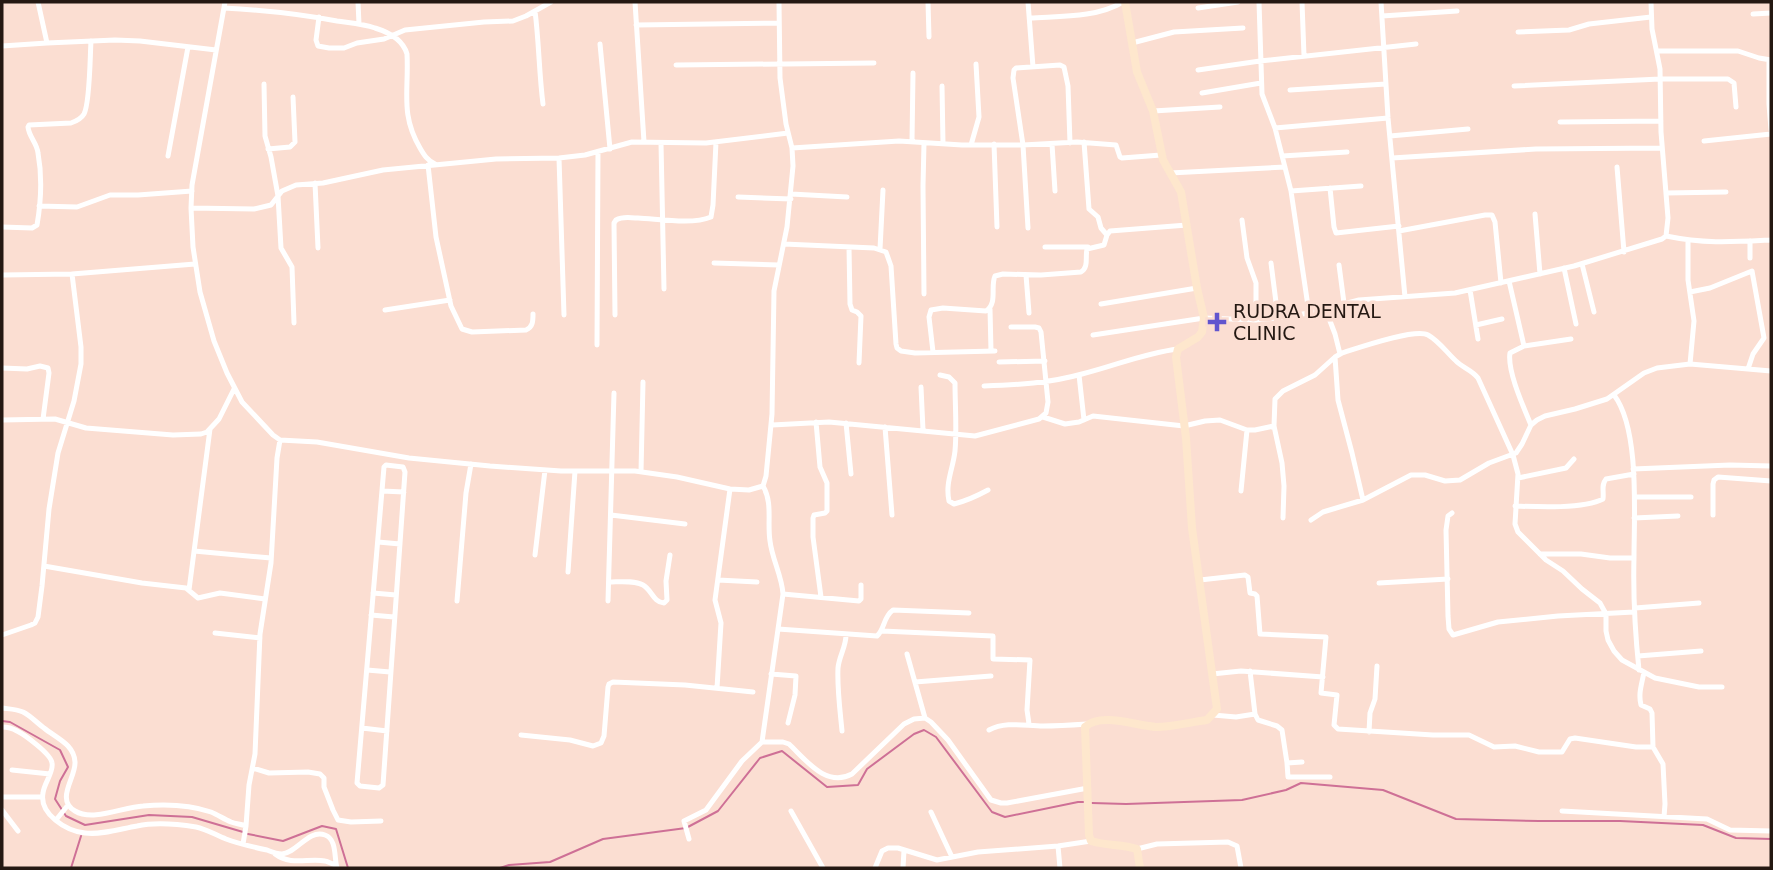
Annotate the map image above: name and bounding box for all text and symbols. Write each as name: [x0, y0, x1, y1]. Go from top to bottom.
place label: RUDRA DENTAL CLINIC: [1233, 300, 1381, 344]
marker: RUDRA DENTAL CLINIC: [1207, 312, 1227, 332]

